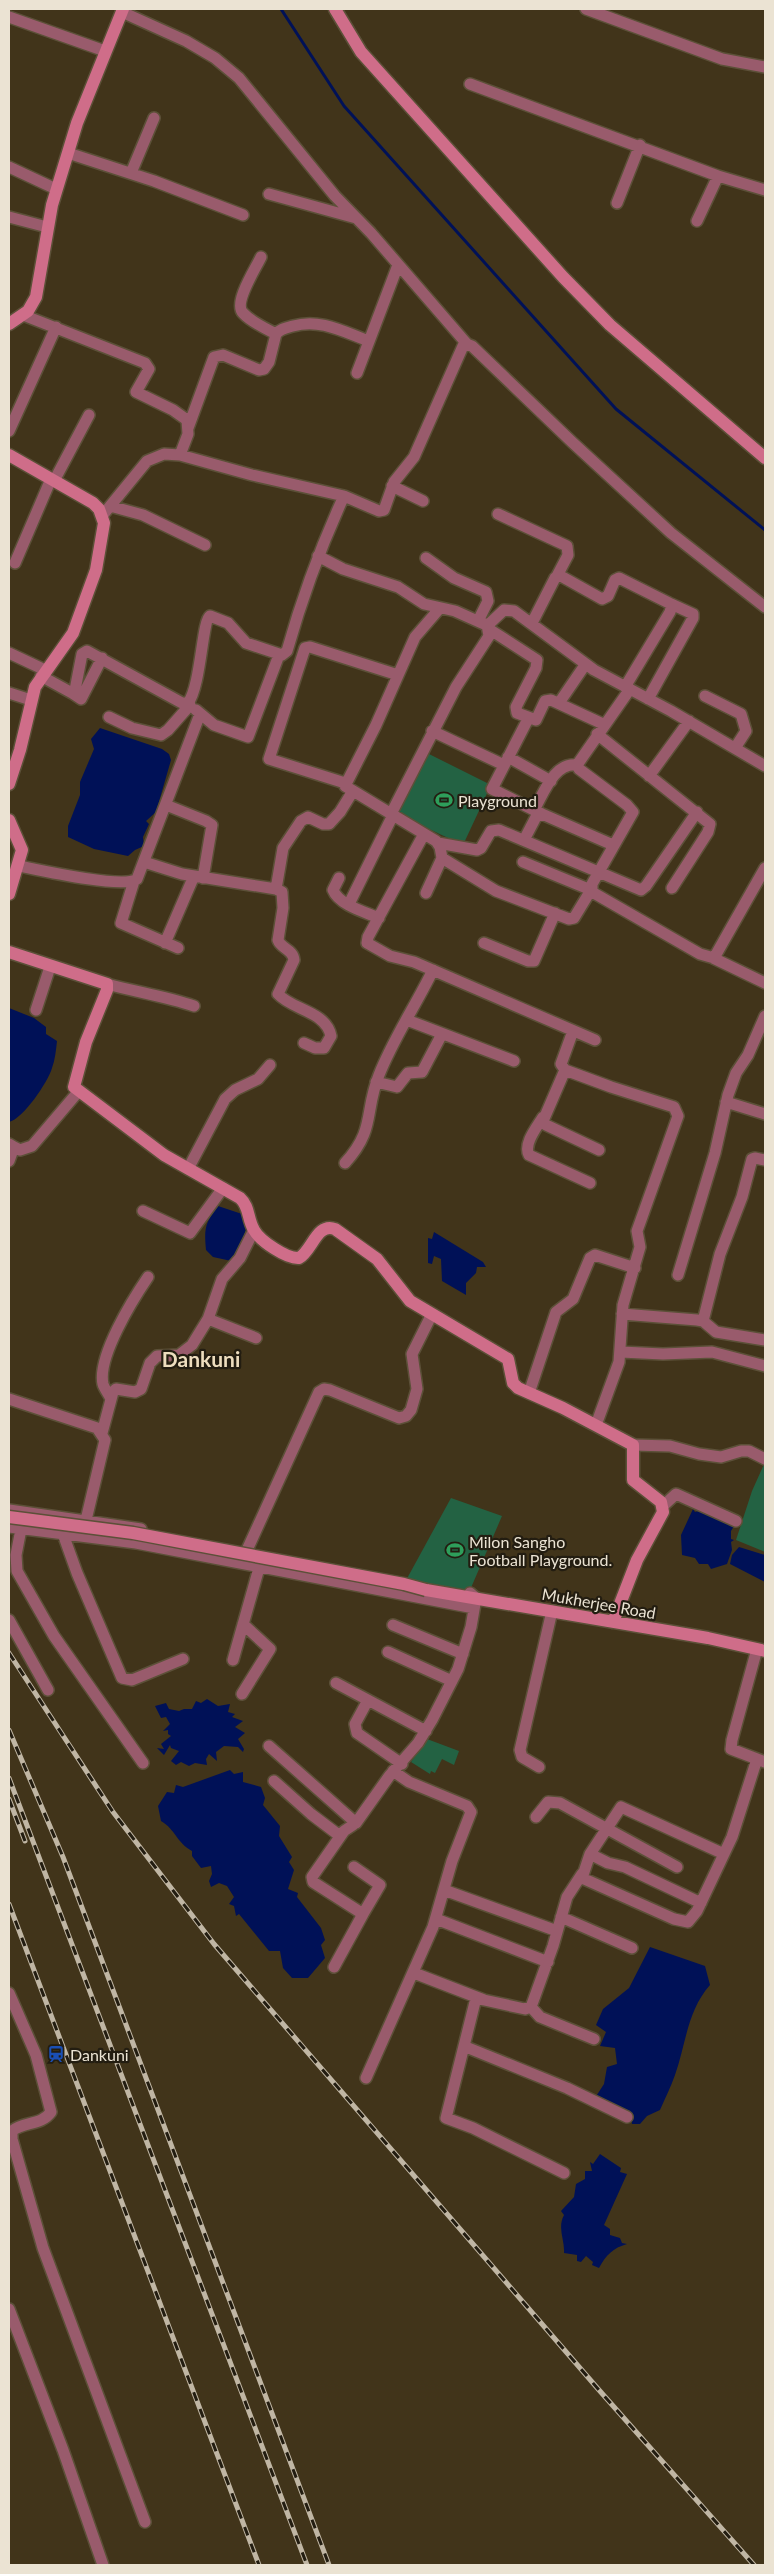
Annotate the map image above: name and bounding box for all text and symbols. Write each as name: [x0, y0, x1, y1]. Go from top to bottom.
sports icon: Playground: [434, 790, 454, 810]
place label: Playground: [458, 791, 537, 810]
district label: Dankuni: [162, 1346, 240, 1371]
place label: Milon Sangho Football Playground.: [469, 1532, 612, 1569]
sports icon: Milon Sangho Football Playground.: [445, 1540, 465, 1560]
street label: Mukherjee Road: [541, 1584, 657, 1622]
station icon: Dankuni: [46, 2044, 66, 2064]
place label: Dankuni: [70, 2045, 129, 2064]

